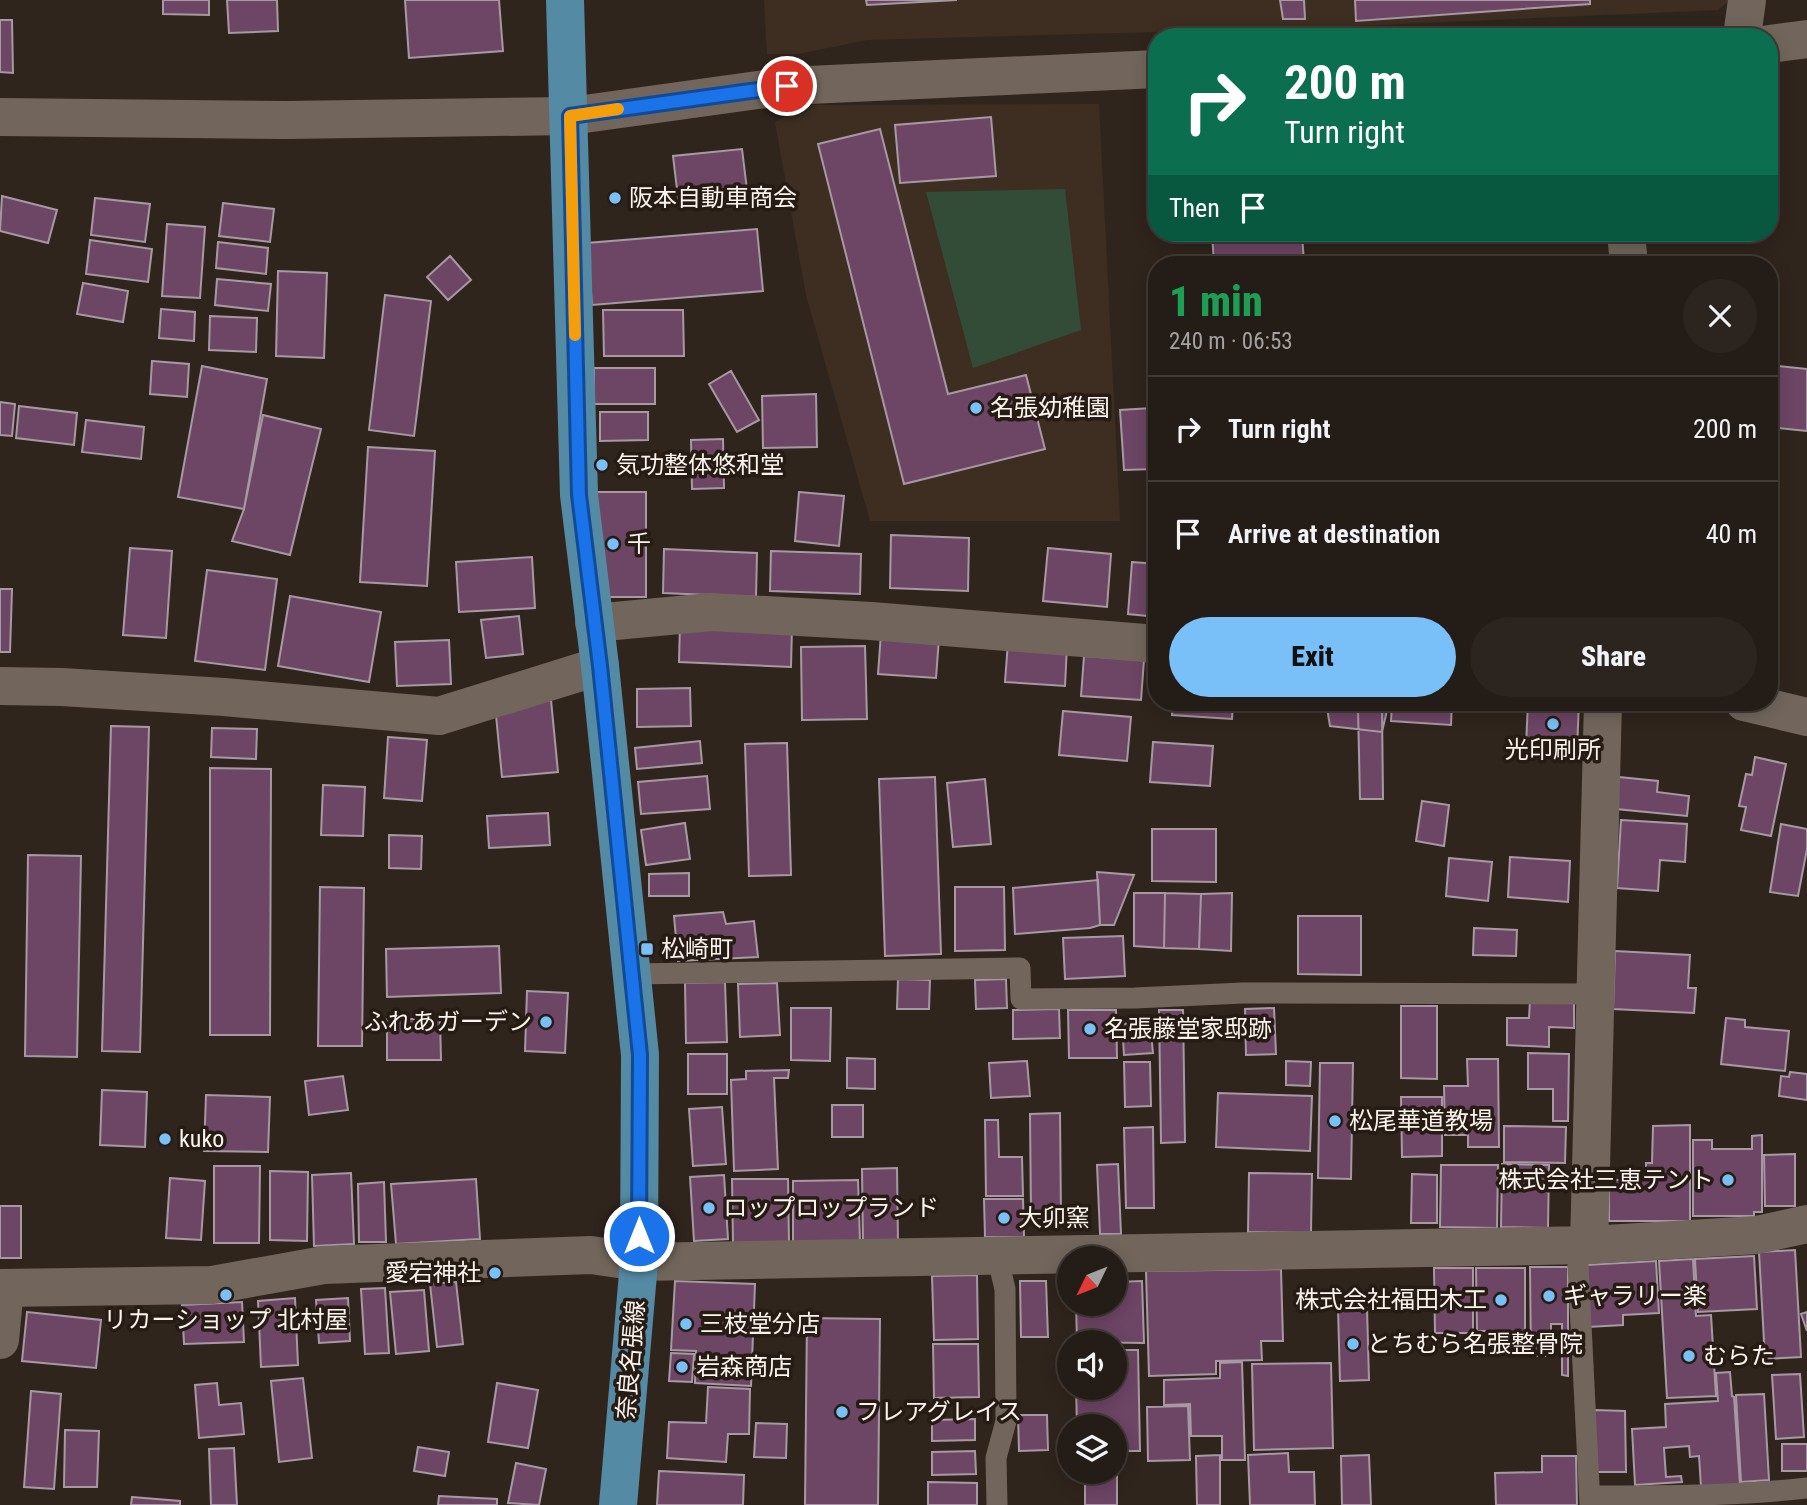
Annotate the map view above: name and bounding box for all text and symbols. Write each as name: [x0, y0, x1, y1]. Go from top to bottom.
text: 200 m: [1284, 54, 1406, 111]
pin: [757, 56, 817, 116]
icon: right: [1169, 56, 1260, 147]
icon: arrive: [768, 67, 806, 105]
text: Turn right: [1284, 113, 1405, 151]
place label: 阪本自動車商会: [629, 184, 797, 212]
icon: arrive: [1234, 189, 1272, 227]
marker: 阪本自動車商会: [607, 190, 623, 206]
text: Then: [1169, 193, 1220, 223]
text: 1 min: [1169, 277, 1263, 326]
button: close: [1683, 279, 1757, 353]
text: 240 m · 06:53: [1169, 328, 1293, 355]
place label: 名張幼稚園: [990, 394, 1110, 422]
marker: 名張幼稚園: [968, 400, 984, 416]
icon: right: [1169, 410, 1207, 448]
text: Turn right: [1228, 414, 1330, 444]
text: 200 m: [1693, 414, 1757, 444]
place label: 気功整体悠和堂: [616, 451, 784, 479]
marker: 気功整体悠和堂: [594, 457, 610, 473]
icon: arrive: [1169, 515, 1207, 553]
text: Arrive at destination: [1228, 519, 1440, 549]
text: 40 m: [1706, 519, 1757, 549]
place label: 千: [627, 530, 651, 558]
marker: 千: [605, 536, 621, 552]
button: Exit: [1169, 617, 1456, 697]
button: Share: [1470, 617, 1757, 697]
marker: 光印刷所: [1545, 716, 1561, 732]
place label: 光印刷所: [1505, 736, 1601, 764]
place label: 松崎町: [661, 935, 733, 963]
marker: 松崎町: [639, 941, 655, 957]
place label: ふれあガーデン: [364, 1008, 532, 1036]
marker: ふれあガーデン: [538, 1014, 554, 1030]
place label: 名張藤堂家邸跡: [1104, 1015, 1272, 1043]
marker: 名張藤堂家邸跡: [1082, 1021, 1098, 1037]
place label: 松尾華道教場: [1349, 1107, 1493, 1135]
marker: 松尾華道教場: [1327, 1113, 1343, 1129]
place label: kuko: [179, 1125, 224, 1153]
marker: kuko: [157, 1131, 173, 1147]
place label: 株式会社三恵テント: [1498, 1166, 1714, 1194]
marker: 株式会社三恵テント: [1720, 1172, 1736, 1188]
place label: ロップロップランド: [723, 1194, 939, 1222]
position arrow: [602, 1199, 676, 1273]
marker: ロップロップランド: [701, 1200, 717, 1216]
place label: 大卯窯: [1018, 1204, 1090, 1232]
marker: 大卯窯: [996, 1210, 1012, 1226]
north arrow: [1057, 1246, 1127, 1316]
map controls: [1057, 1246, 1127, 1484]
place label: 愛宕神社: [385, 1259, 481, 1287]
marker: 愛宕神社: [487, 1265, 503, 1281]
place label: ギャラリー楽: [1563, 1282, 1707, 1310]
place label: 株式会社福田木工: [1295, 1286, 1487, 1314]
marker: リカーショップ 北村屋: [218, 1287, 234, 1303]
marker: ギャラリー楽: [1541, 1288, 1557, 1304]
marker: 株式会社福田木工: [1493, 1292, 1509, 1308]
street label: 奈良名張線: [612, 1299, 650, 1421]
place label: リカーショップ 北村屋: [103, 1306, 349, 1334]
place label: 三枝堂分店: [700, 1310, 820, 1338]
marker: 三枝堂分店: [678, 1316, 694, 1332]
button: sound: [1057, 1330, 1127, 1400]
place label: とちむら名張整骨院: [1367, 1330, 1583, 1358]
marker: とちむら名張整骨院: [1345, 1336, 1361, 1352]
place label: むらた: [1703, 1342, 1775, 1370]
marker: むらた: [1681, 1348, 1697, 1364]
place label: 岩森商店: [696, 1353, 792, 1381]
marker: 岩森商店: [674, 1359, 690, 1375]
place label: フレアグレイス: [856, 1398, 1022, 1426]
marker: フレアグレイス: [834, 1404, 850, 1420]
button: layers: [1057, 1414, 1127, 1484]

